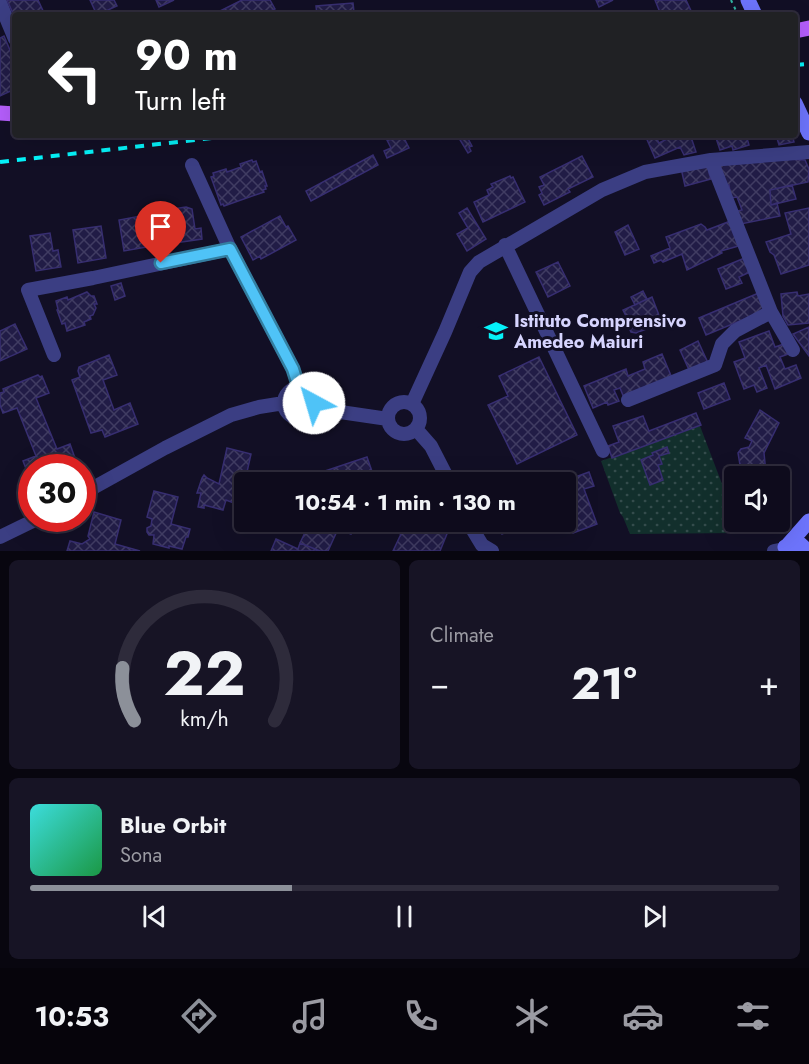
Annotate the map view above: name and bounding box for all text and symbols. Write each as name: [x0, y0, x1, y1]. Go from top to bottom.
text: 90 m: [135, 25, 238, 86]
icon: left: [36, 36, 114, 114]
text: Turn left: [135, 81, 225, 120]
pin: [135, 201, 186, 263]
icon: arrive: [144, 210, 177, 243]
place label: Istituto Comprensivo Amedeo Maiuri: [513, 308, 687, 355]
school or university icon: Istituto Comprensivo Amedeo Maiuri: [483, 318, 509, 344]
position arrow: [282, 371, 346, 435]
speed limit sign: 30: [18, 454, 96, 532]
map controls: [724, 466, 790, 532]
button: sound: [724, 466, 790, 532]
text: 10:54 · 1 min · 130 m: [294, 486, 516, 518]
text: Climate: [430, 621, 494, 650]
text: 22: [164, 628, 245, 718]
text: 21°: [571, 651, 637, 716]
text: −: [430, 660, 449, 707]
text: +: [759, 660, 779, 707]
text: km/h: [180, 704, 229, 735]
text: Blue Orbit: [120, 809, 226, 841]
text: Sona: [120, 841, 162, 870]
icon: previous: [138, 900, 171, 933]
icon: pause: [388, 900, 421, 933]
icon: next: [638, 900, 671, 933]
icon: directions: [178, 995, 220, 1037]
icon: music: [289, 995, 331, 1037]
icon: phone: [400, 995, 442, 1037]
icon: climate: [511, 995, 553, 1037]
icon: car: [622, 995, 664, 1037]
icon: filters: [732, 995, 774, 1037]
text: 10:53: [34, 997, 109, 1036]

